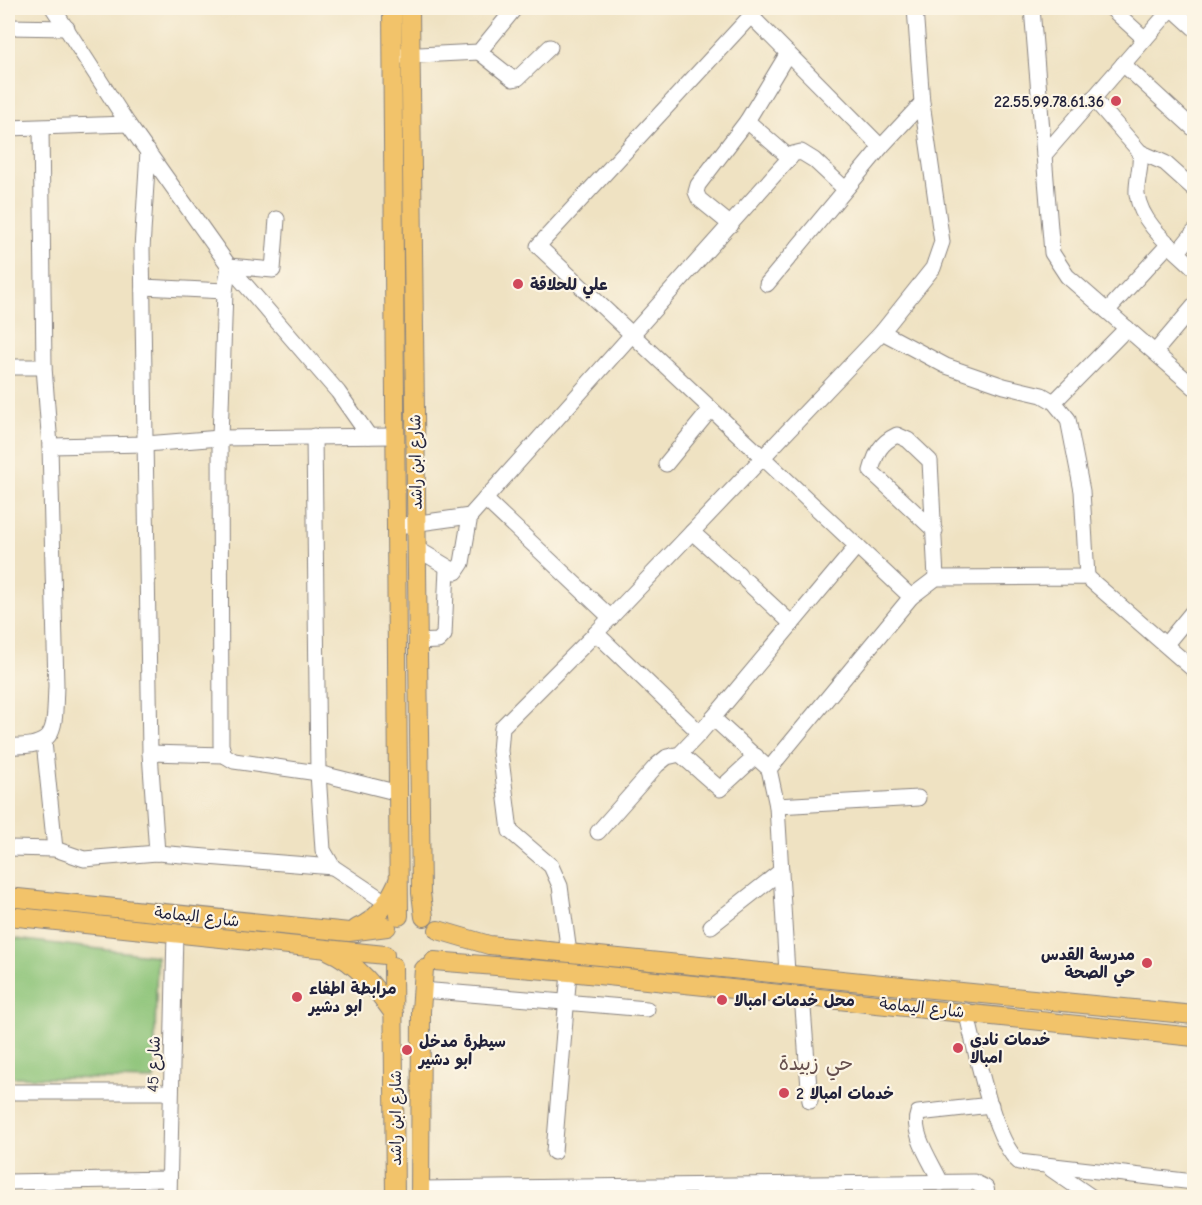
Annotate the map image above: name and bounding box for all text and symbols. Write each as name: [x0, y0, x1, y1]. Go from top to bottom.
place label: 22.55.99.78.61.36: [994, 93, 1104, 111]
marker: 22.55.99.78.61.36: [1109, 94, 1123, 108]
place label: علي للحلاقة: [530, 276, 608, 299]
marker: علي للحلاقة: [511, 277, 525, 291]
street label: شارع ابن راشد: [406, 414, 428, 510]
street label: شارع اليمامة: [153, 904, 240, 932]
place label: مدرسة القدس حي الصحة: [1041, 946, 1135, 987]
marker: مدرسة القدس حي الصحة: [1140, 956, 1154, 970]
place label: مرابطة اطفاء ابو دشير: [307, 980, 396, 1017]
marker: مرابطة اطفاء ابو دشير: [290, 990, 304, 1004]
place label: محل خدمات امبالا: [734, 992, 855, 1010]
marker: محل خدمات امبالا: [715, 993, 729, 1007]
street label: شارع اليمامة: [878, 995, 965, 1023]
place label: خدمات نادي امبالا: [970, 1031, 1050, 1067]
place label: سيطرة مدخل ابو دشير: [417, 1033, 506, 1070]
street label: شارع 45: [144, 1036, 166, 1093]
marker: خدمات نادي امبالا: [951, 1041, 965, 1055]
marker: سيطرة مدخل ابو دشير: [400, 1043, 414, 1057]
district label: حي زبيدة: [779, 1052, 853, 1081]
street label: شارع ابن راشد: [387, 1070, 407, 1166]
place label: خدمات امبالا 2: [796, 1085, 894, 1103]
marker: خدمات امبالا 2: [777, 1086, 791, 1100]

